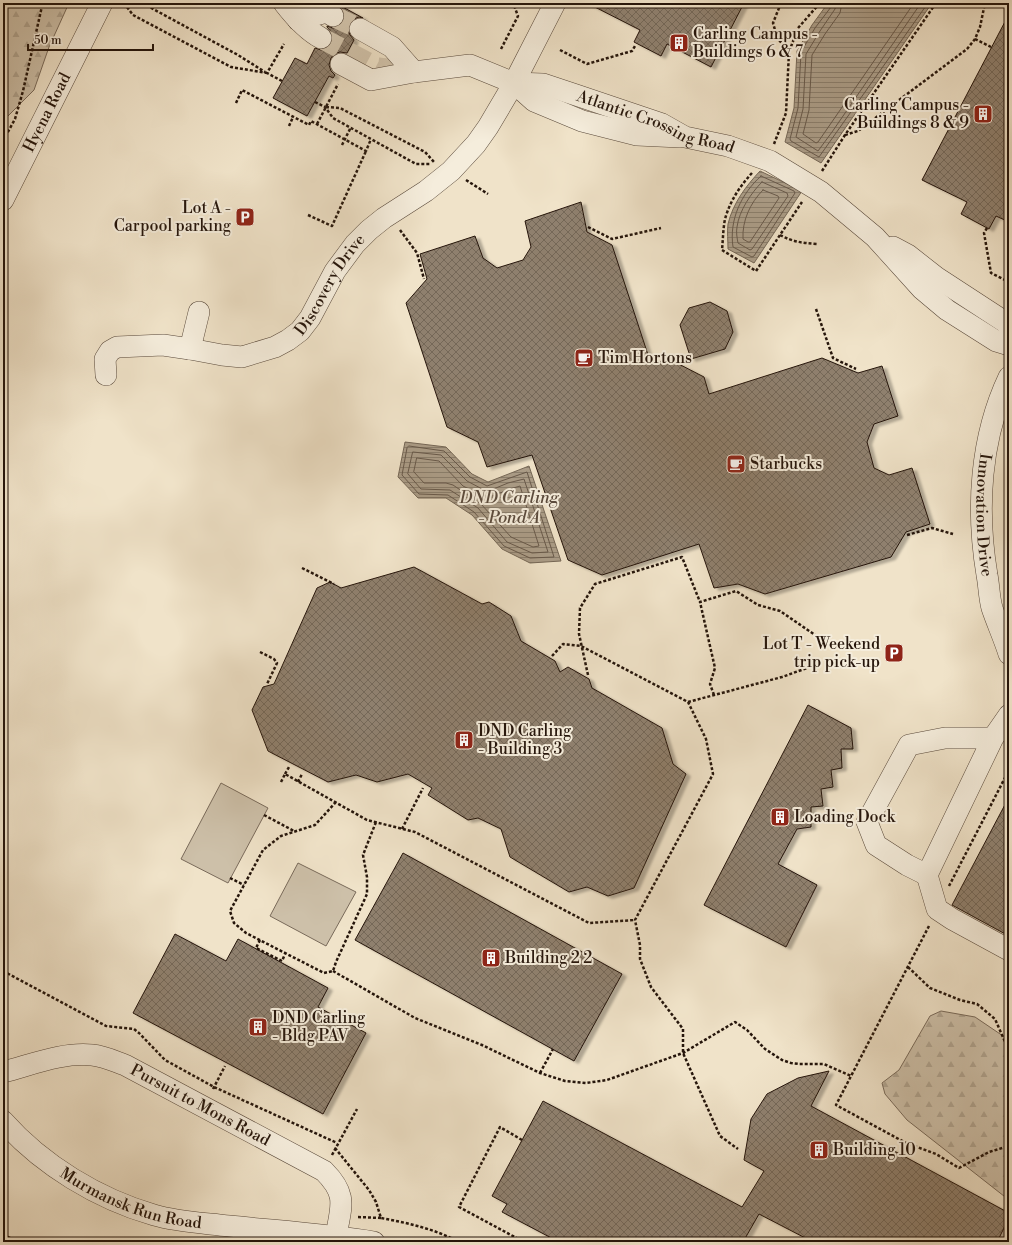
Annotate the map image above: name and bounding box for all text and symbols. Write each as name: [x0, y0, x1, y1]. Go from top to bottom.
place label: Carling Campus - Buildings 6 & 7: [692, 24, 818, 62]
scale bar: [28, 26, 153, 52]
building icon: Carling Campus - Buildings 6 & 7: [668, 32, 690, 54]
text: 50 m: [34, 33, 62, 48]
street label: Hyena Road: [19, 69, 75, 156]
street label: Atlantic Crossing Road: [573, 86, 737, 158]
place label: Carling Campus - Buildings 8 & 9: [844, 95, 969, 133]
building icon: Carling Campus - Buildings 8 & 9: [972, 103, 994, 125]
place label: Lot A - Carpool parking: [114, 198, 232, 236]
parking icon: Lot A - Carpool parking: [234, 206, 256, 228]
street label: Discovery Drive: [290, 230, 369, 340]
cafe icon: Tim Hortons: [573, 347, 595, 369]
place label: Tim Hortons: [598, 348, 692, 368]
street label: Innovation Drive: [971, 452, 997, 578]
cafe icon: Starbucks: [725, 453, 747, 475]
place label: Starbucks: [750, 454, 822, 474]
water label: DND Carling - Pond A: [458, 487, 560, 529]
place label: Lot T - Weekend trip pick-up: [763, 634, 880, 672]
parking icon: Lot T - Weekend trip pick-up: [883, 642, 905, 664]
place label: DND Carling - Building 3: [478, 721, 572, 759]
building icon: DND Carling - Building 3: [453, 729, 475, 751]
building icon: Loading Dock: [769, 806, 791, 828]
place label: Loading Dock: [794, 807, 897, 827]
building icon: Building 2 2: [480, 947, 502, 969]
place label: Building 2 2: [504, 948, 592, 968]
place label: DND Carling - Bldg PAV: [272, 1008, 366, 1046]
building icon: DND Carling - Bldg PAV: [247, 1016, 269, 1038]
street label: Pursuit to Mons Road: [127, 1060, 273, 1150]
building icon: Building 10: [808, 1139, 830, 1161]
place label: Building 10: [832, 1140, 916, 1160]
street label: Murmansk Run Road: [56, 1163, 203, 1233]

